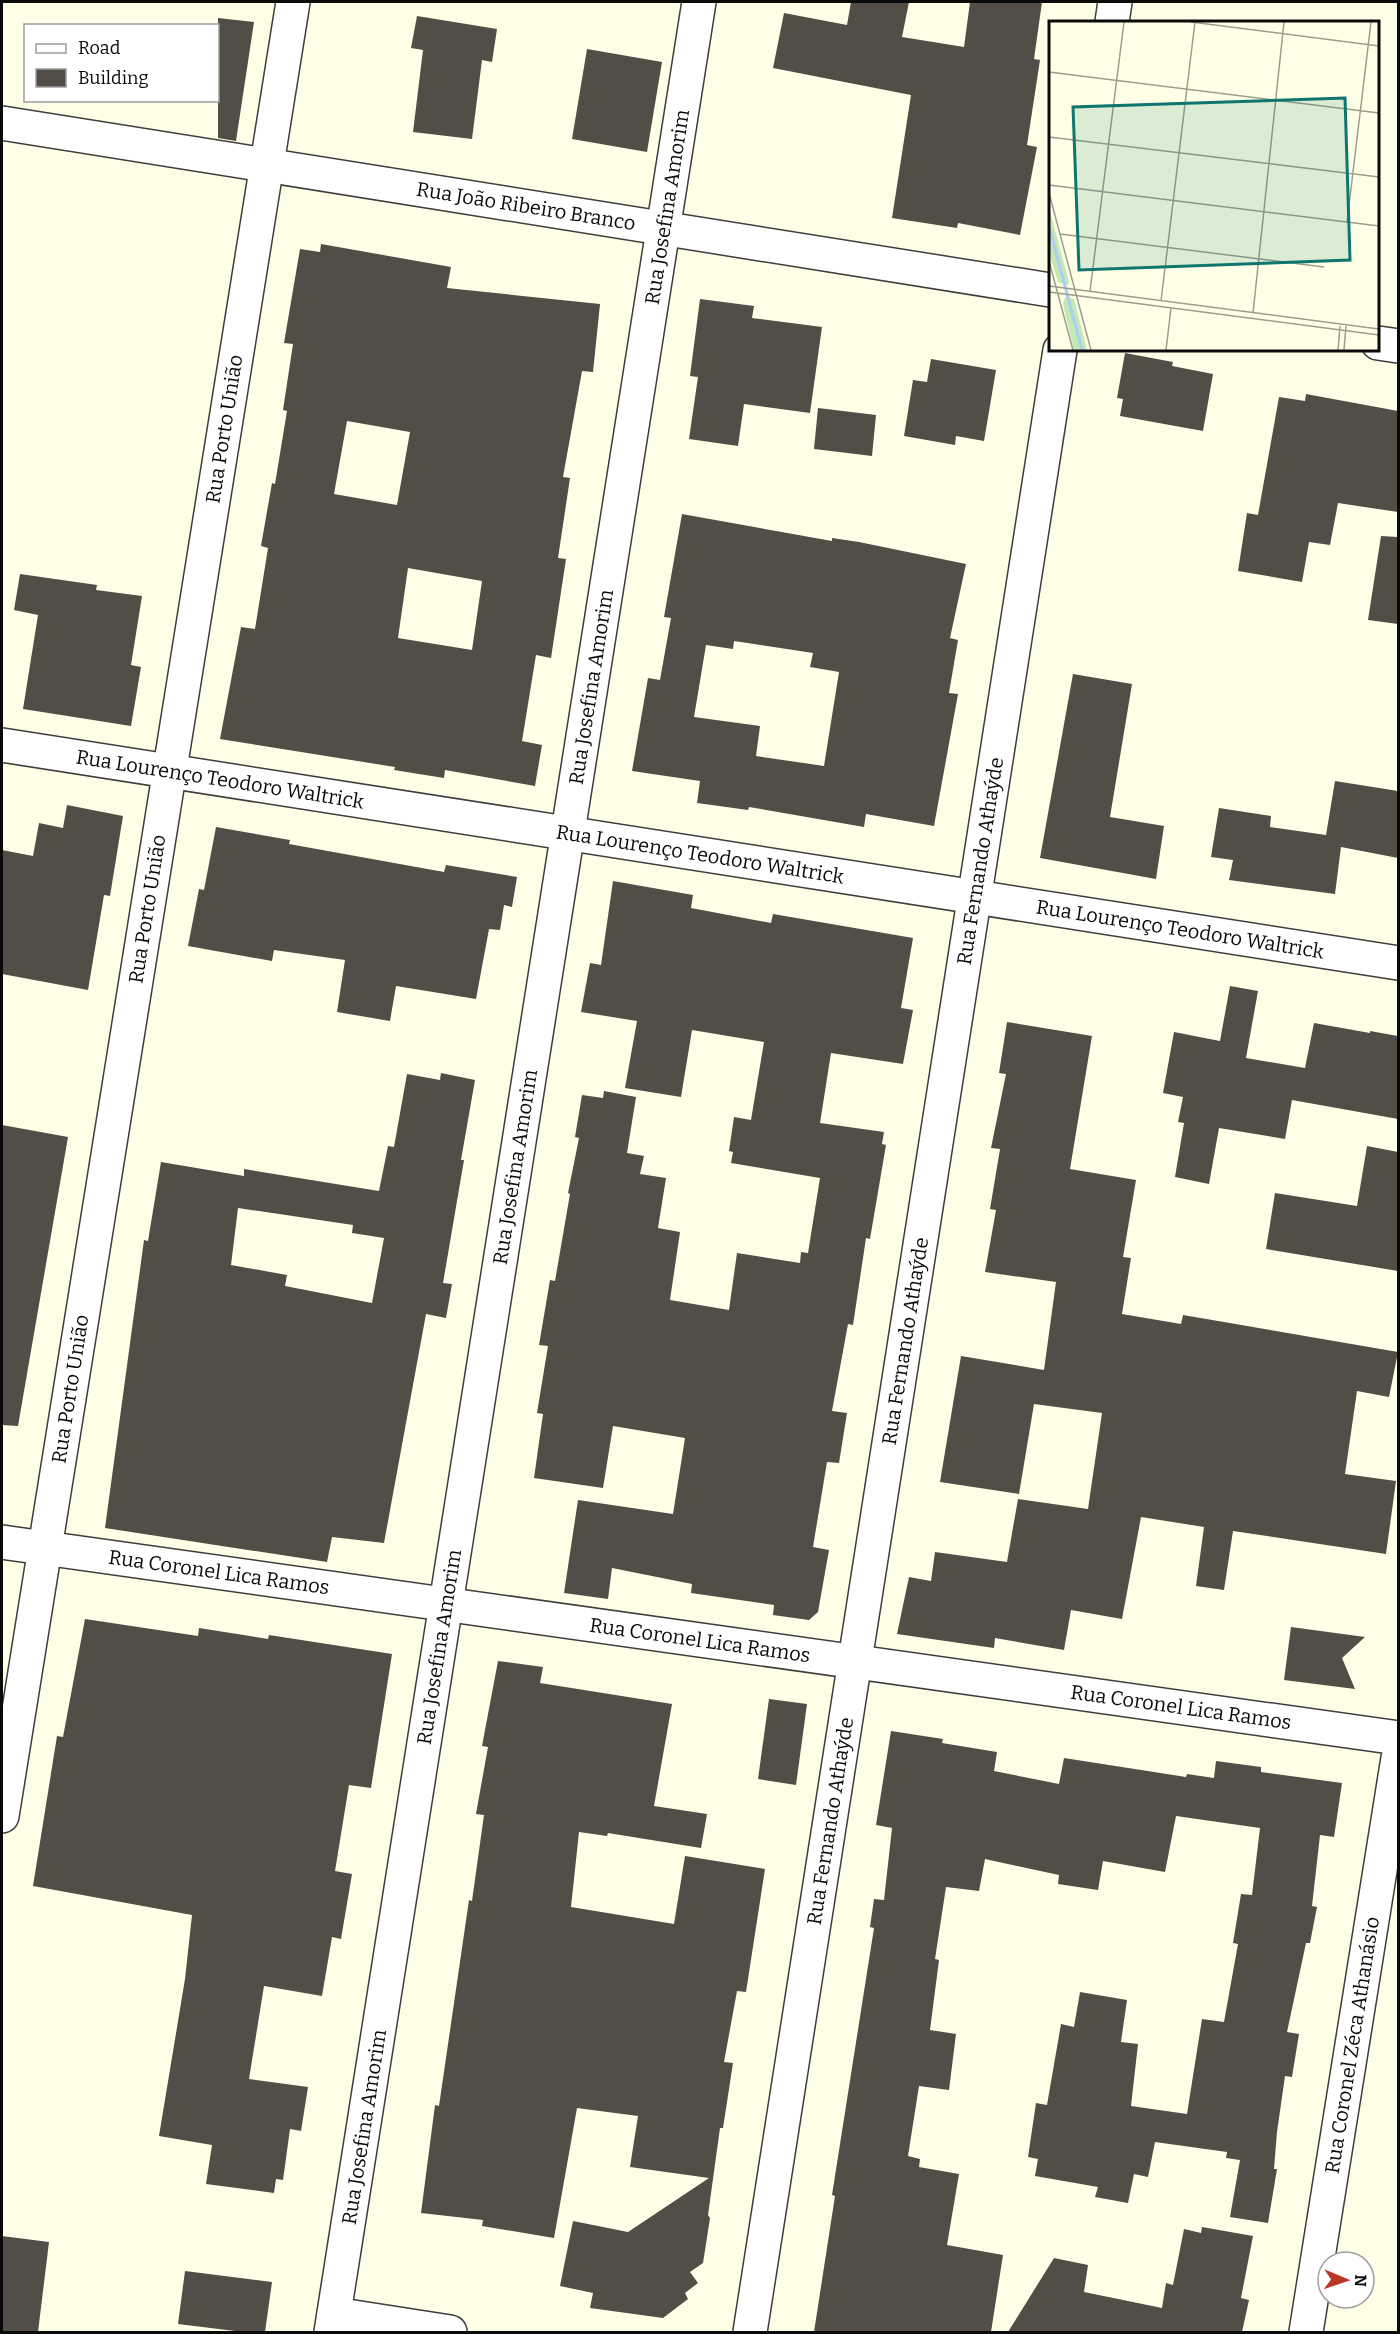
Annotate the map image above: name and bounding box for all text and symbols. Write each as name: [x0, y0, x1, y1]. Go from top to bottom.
inset map: [1049, 21, 1379, 351]
legend: [24, 24, 219, 102]
text: Road: [78, 37, 121, 59]
text: Building: [78, 67, 149, 89]
street label: Rua Josefina Amorim: [640, 108, 694, 306]
street label: Rua João Ribeiro Branco: [415, 177, 637, 235]
street label: Rua Porto União: [200, 353, 248, 505]
street label: Rua Josefina Amorim: [564, 588, 618, 786]
street label: Rua Lourenço Teodoro Waltrick: [74, 744, 366, 814]
street label: Rua Fernando Athaýde: [952, 755, 1008, 967]
street label: Rua Lourenço Teodoro Waltrick: [554, 819, 846, 889]
street label: Rua Porto União: [123, 833, 171, 985]
street label: Rua Lourenço Teodoro Waltrick: [1034, 894, 1326, 964]
street label: Rua Josefina Amorim: [488, 1068, 542, 1266]
street label: Rua Fernando Athaýde: [877, 1235, 933, 1447]
street label: Rua Porto União: [46, 1313, 94, 1465]
street label: Rua Coronel Lica Ramos: [107, 1545, 331, 1599]
street label: Rua Josefina Amorim: [412, 1548, 466, 1746]
street label: Rua Coronel Lica Ramos: [588, 1613, 812, 1667]
street label: Rua Coronel Lica Ramos: [1069, 1680, 1293, 1734]
street label: Rua Fernando Athaýde: [802, 1715, 858, 1927]
street label: Rua Coronel Zéca Athanásio: [1320, 1915, 1384, 2175]
street label: Rua Josefina Amorim: [337, 2028, 391, 2226]
north arrow: [1316, 2250, 1376, 2310]
text: N: [1351, 2274, 1370, 2287]

